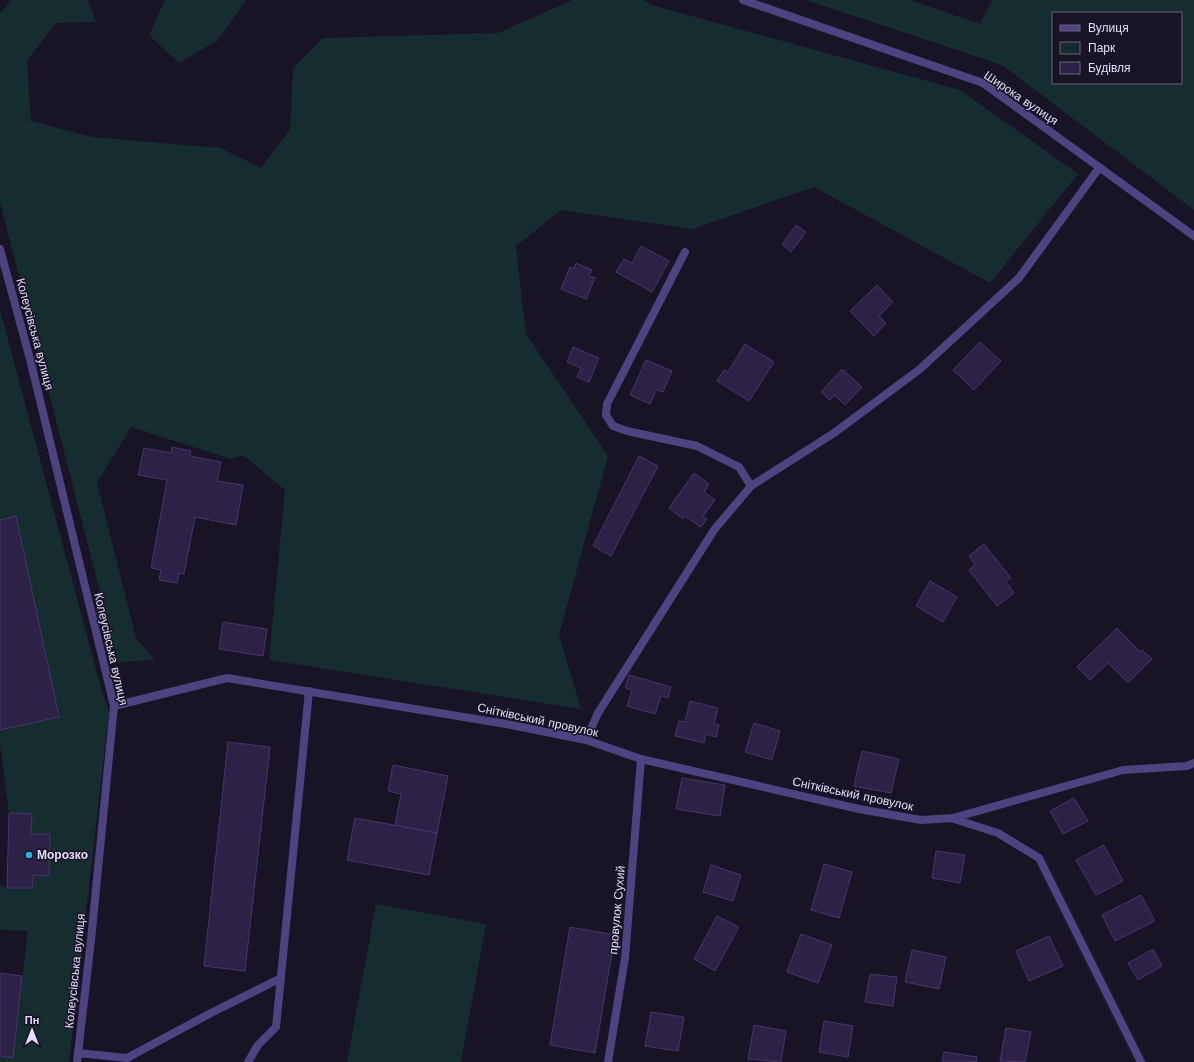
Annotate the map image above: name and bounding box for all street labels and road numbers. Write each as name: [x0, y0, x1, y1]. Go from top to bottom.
street label: Широка вулиця: [981, 68, 1061, 128]
street label: Колеусівська вулиця: [13, 277, 57, 391]
street label: Колеусівська вулиця: [91, 591, 131, 707]
street label: Снітківський провулок: [476, 700, 601, 740]
street label: Снітківський провулок: [791, 774, 916, 814]
street label: провулок Сухий: [606, 865, 628, 955]
street label: Колеусівська вулиця: [62, 913, 88, 1029]

